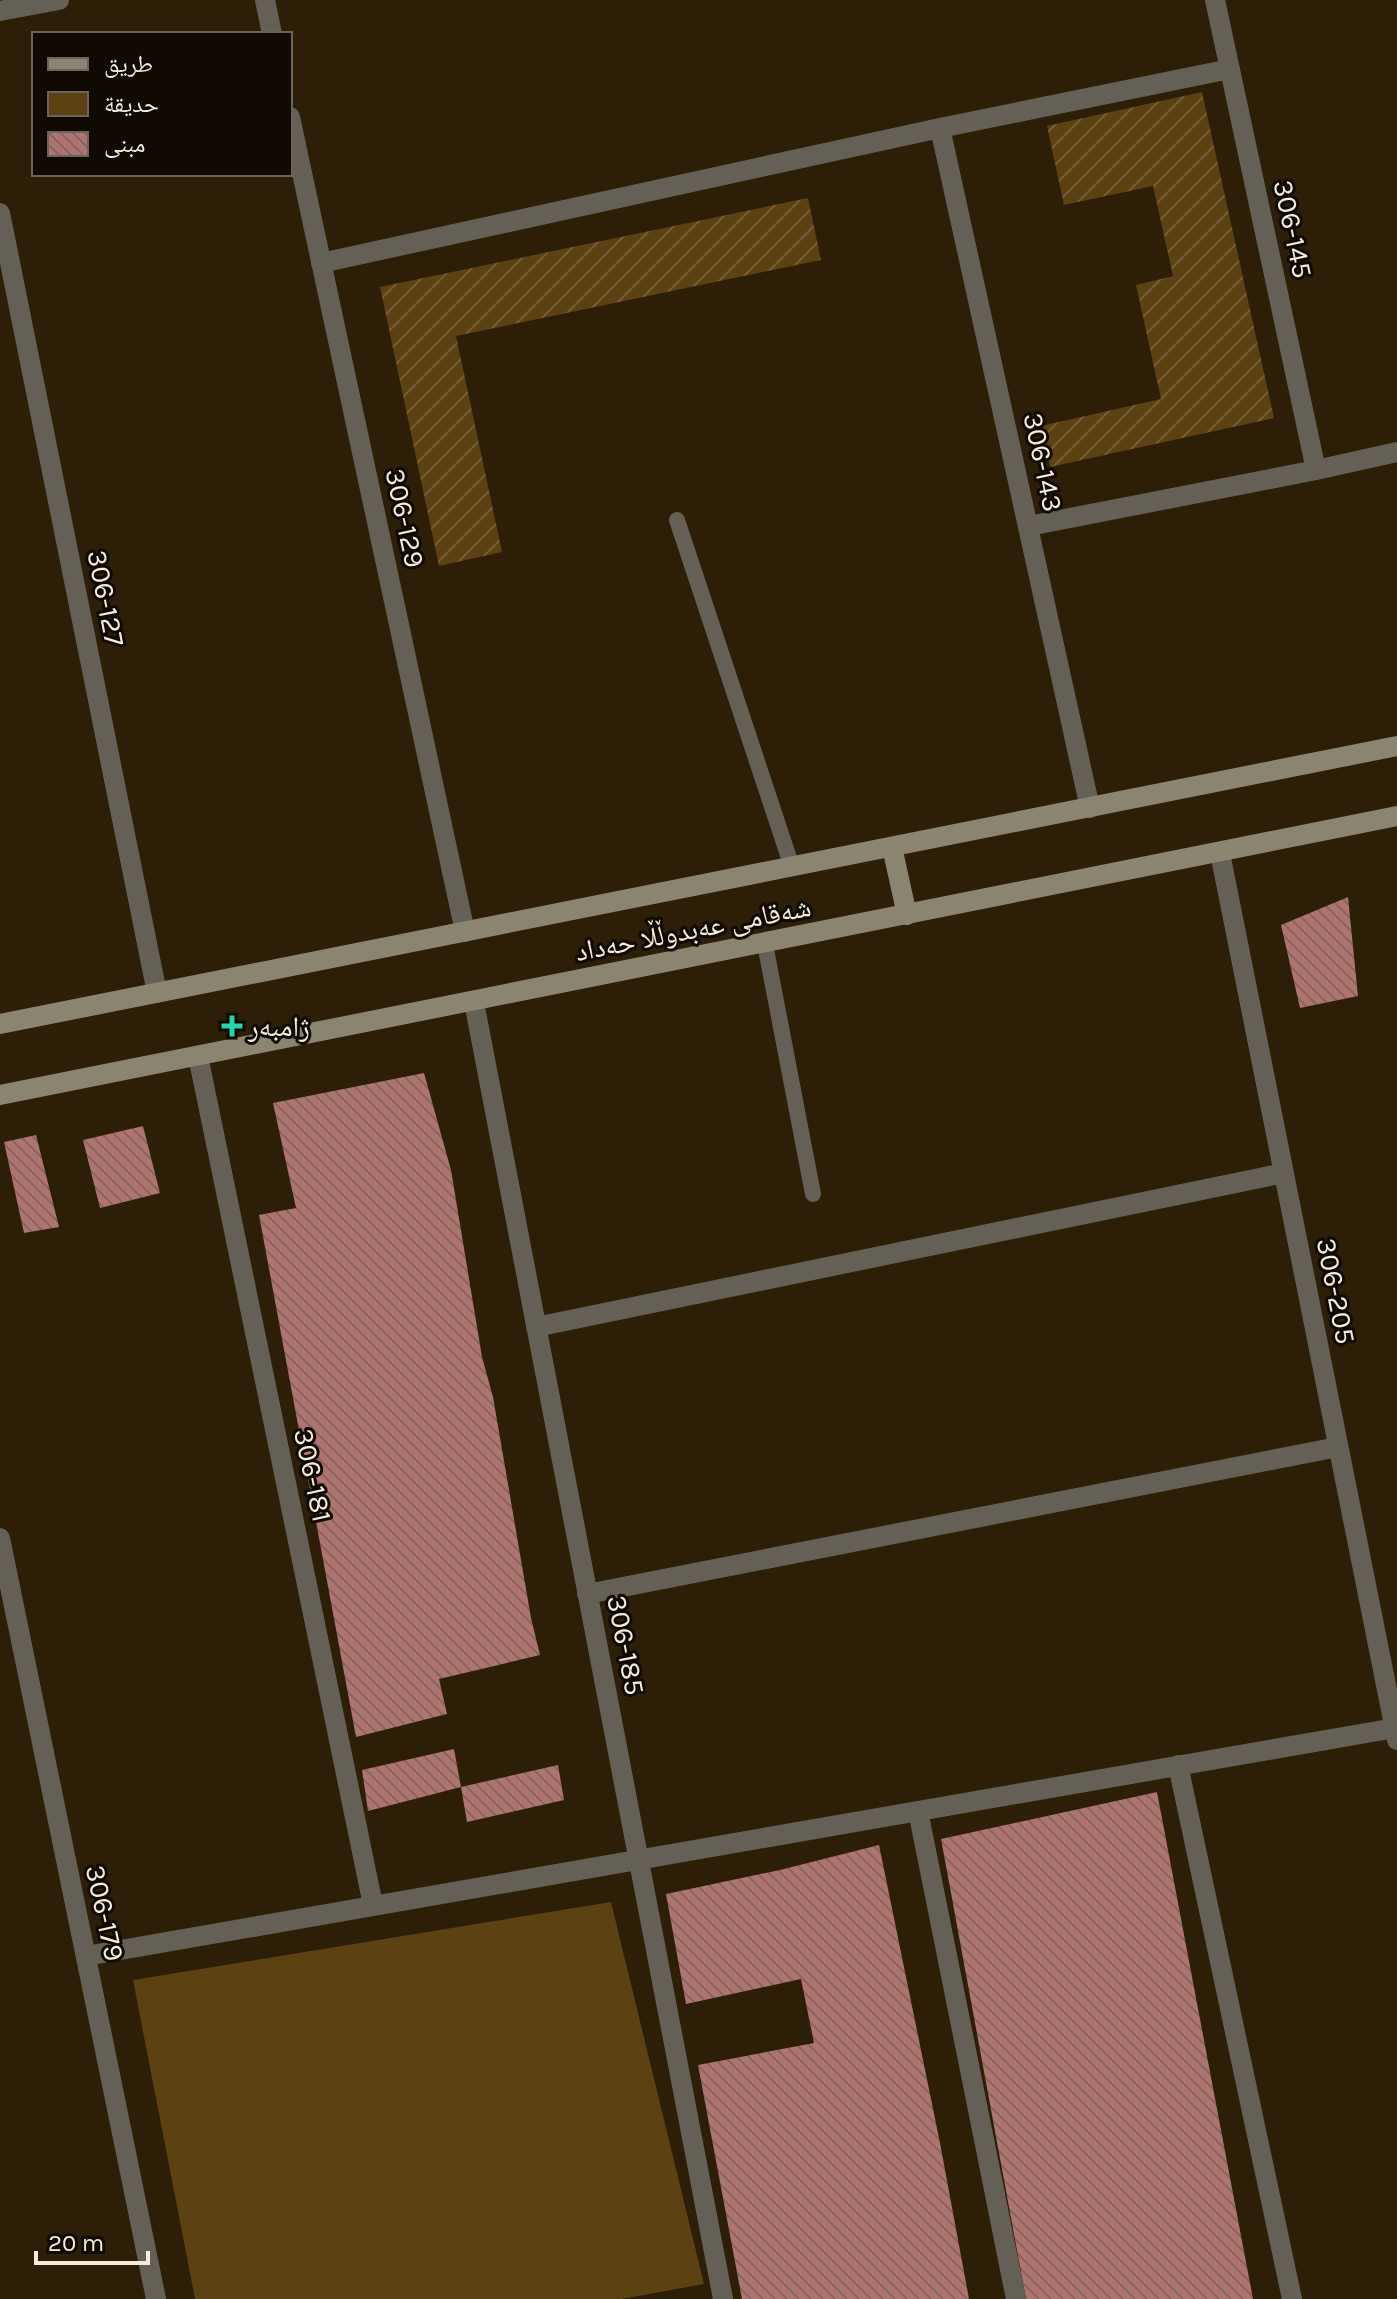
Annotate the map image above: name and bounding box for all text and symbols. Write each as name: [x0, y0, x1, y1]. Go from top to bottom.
legend: [32, 32, 292, 176]
text: طريق: [104, 50, 153, 78]
text: حديقة: [104, 90, 159, 118]
text: مبنى: [104, 130, 145, 158]
street label: 306-145: [1267, 177, 1319, 281]
street label: 306-143: [1016, 409, 1070, 515]
street label: 306-129: [378, 465, 432, 571]
street label: 306-127: [80, 547, 132, 649]
street label: شەقامی عەبدوڵڵا حەداد: [572, 888, 814, 969]
place label: ژامبەر: [247, 1010, 310, 1043]
marker: ژامبەر: [223, 1017, 241, 1035]
street label: 306-205: [1310, 1235, 1362, 1347]
street label: 306-181: [287, 1425, 339, 1525]
street label: 306-185: [600, 1592, 652, 1698]
street label: 306-179: [79, 1862, 131, 1964]
scale bar: [36, 2215, 148, 2265]
text: 20 m: [48, 2229, 104, 2257]

